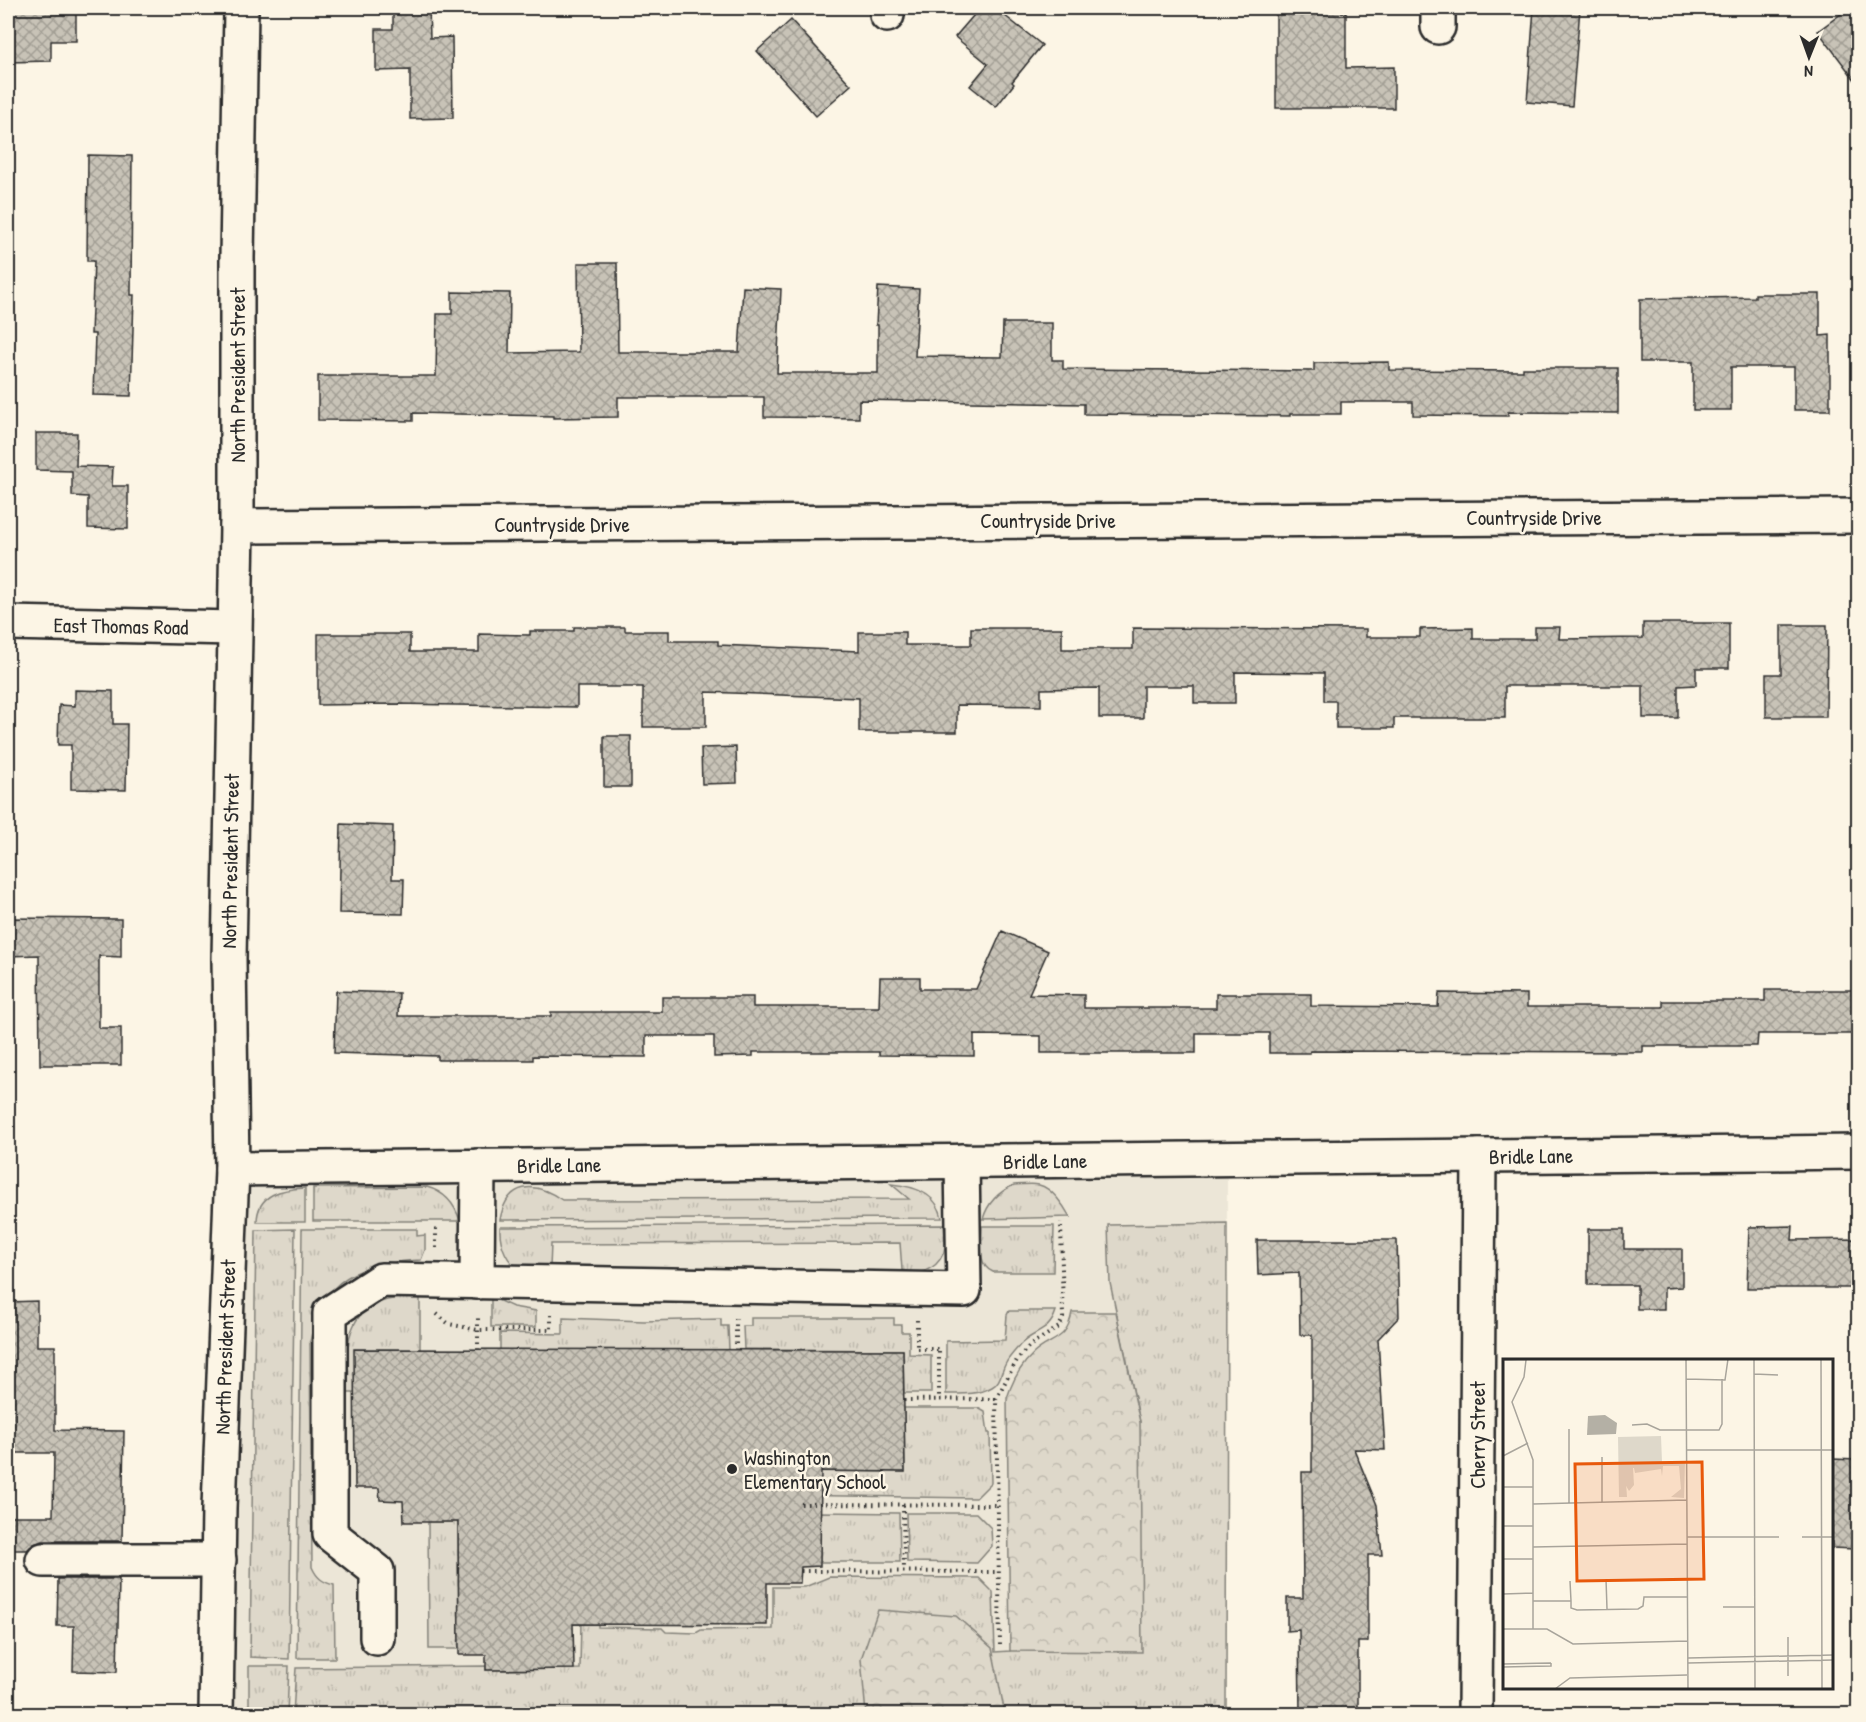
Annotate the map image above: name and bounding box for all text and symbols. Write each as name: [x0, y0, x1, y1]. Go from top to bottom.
north arrow: [1779, 27, 1839, 87]
text: N: [1804, 61, 1813, 83]
street label: North President Street: [223, 287, 252, 462]
street label: Countryside Drive: [1466, 503, 1602, 532]
street label: Countryside Drive: [980, 506, 1116, 535]
street label: Countryside Drive: [494, 510, 630, 539]
street label: East Thomas Road: [53, 610, 189, 642]
street label: North President Street: [214, 773, 246, 949]
street label: Bridle Lane: [1489, 1141, 1573, 1171]
street label: Bridle Lane: [1003, 1146, 1087, 1176]
street label: Bridle Lane: [517, 1150, 601, 1180]
street label: North President Street: [207, 1258, 243, 1435]
inset map: [1503, 1359, 1833, 1689]
street label: Cherry Street: [1463, 1381, 1492, 1489]
place label: Washington Elementary School: [744, 1443, 886, 1496]
marker: Washington Elementary School: [725, 1462, 739, 1476]

